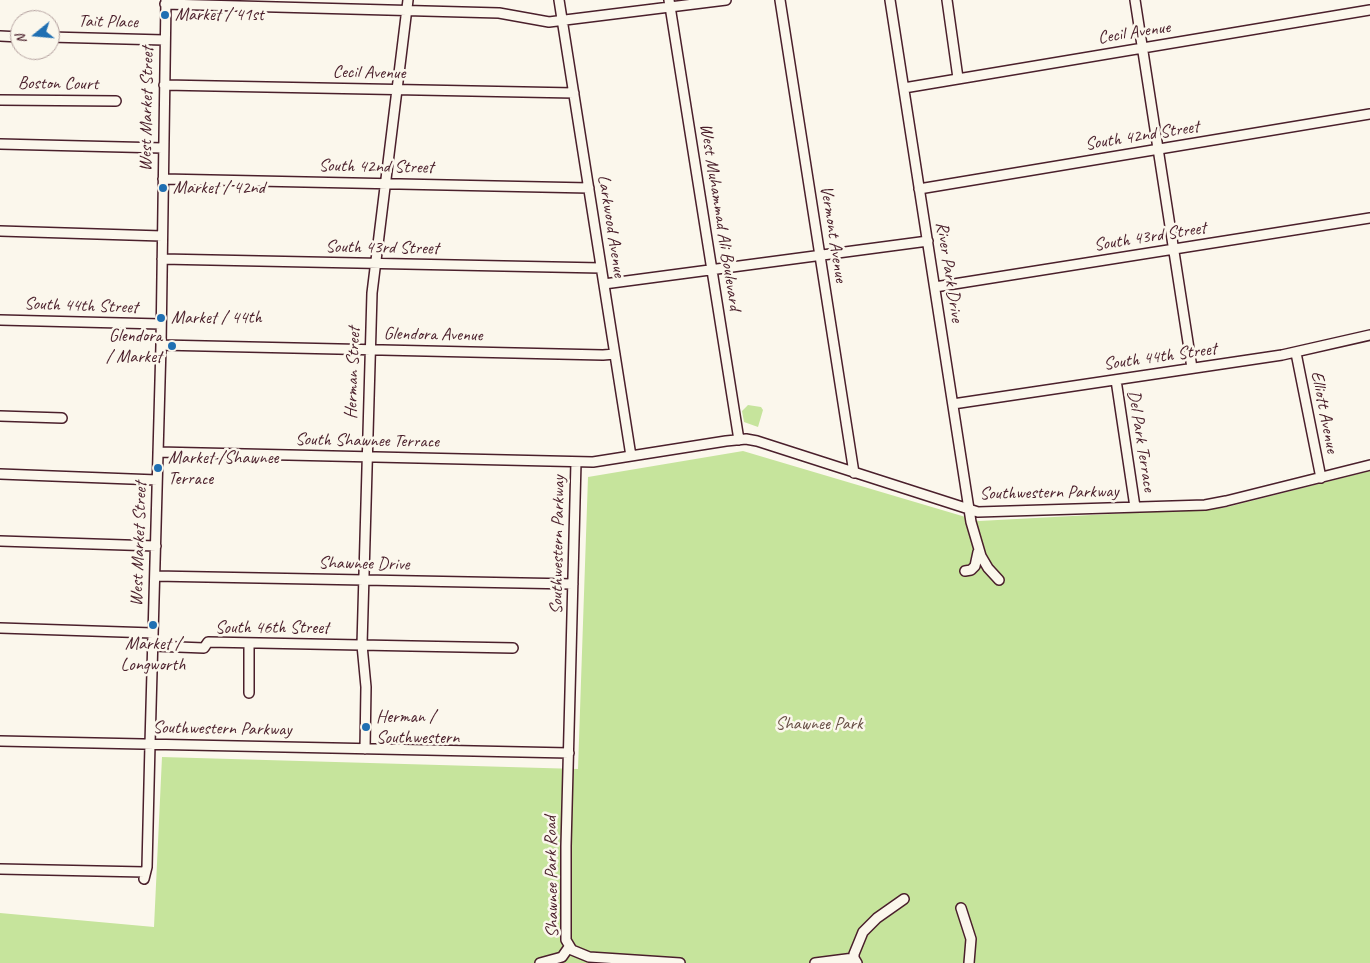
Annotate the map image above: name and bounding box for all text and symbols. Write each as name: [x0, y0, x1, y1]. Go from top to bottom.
place label: Market / 41st: [175, 4, 264, 26]
marker: Market / 41st: [159, 9, 171, 21]
north arrow: [10, 10, 60, 60]
street label: Tait Place: [78, 11, 138, 33]
street label: Cecil Avenue: [1096, 17, 1172, 49]
text: N: [12, 33, 31, 46]
street label: West Market Street: [135, 46, 159, 172]
street label: Cecil Avenue: [332, 62, 406, 84]
street label: Boston Court: [18, 72, 98, 96]
street label: South 42nd Street: [1084, 116, 1200, 156]
street label: West Muhammad Ali Boulevard: [695, 122, 745, 312]
street label: South 42nd Street: [318, 155, 434, 179]
street label: Larkwood Avenue: [592, 173, 630, 279]
place label: Market / 42nd: [173, 177, 265, 199]
marker: Market / 42nd: [157, 182, 169, 194]
street label: Vermont Avenue: [815, 184, 851, 284]
street label: South 43rd Street: [1092, 217, 1208, 257]
street label: River Park Drive: [930, 220, 968, 324]
street label: South 43rd Street: [325, 236, 439, 260]
street label: South 44th Street: [24, 293, 138, 319]
place label: Market / 44th: [171, 307, 262, 329]
marker: Market / 44th: [155, 312, 167, 324]
street label: Glendora Avenue: [383, 323, 483, 347]
place label: Glendora / Market: [106, 325, 162, 368]
street label: Herman Street: [341, 326, 365, 420]
street label: South 44th Street: [1102, 338, 1218, 376]
marker: Glendora / Market: [166, 340, 178, 352]
street label: Elliott Avenue: [1305, 369, 1343, 455]
street label: Del Park Terrace: [1122, 389, 1160, 493]
street label: South Shawnee Terrace: [295, 429, 439, 453]
place label: Market /Shawnee Terrace: [168, 447, 278, 489]
marker: Market /Shawnee Terrace: [152, 462, 164, 474]
street label: Southwestern Parkway: [546, 475, 570, 615]
street label: West Market Street: [126, 481, 152, 607]
street label: Southwestern Parkway: [979, 481, 1119, 505]
street label: Shawnee Drive: [318, 552, 410, 576]
street label: South 46th Street: [215, 617, 329, 639]
marker: Market / Longworth: [147, 619, 159, 631]
place label: Market / Longworth: [121, 633, 185, 676]
place label: Herman / Southwestern: [376, 706, 459, 749]
park label: Shawnee Park: [775, 713, 863, 735]
street label: Southwestern Parkway: [152, 717, 292, 741]
marker: Herman / Southwestern: [360, 721, 372, 733]
street label: Shawnee Park Road: [540, 816, 564, 938]

